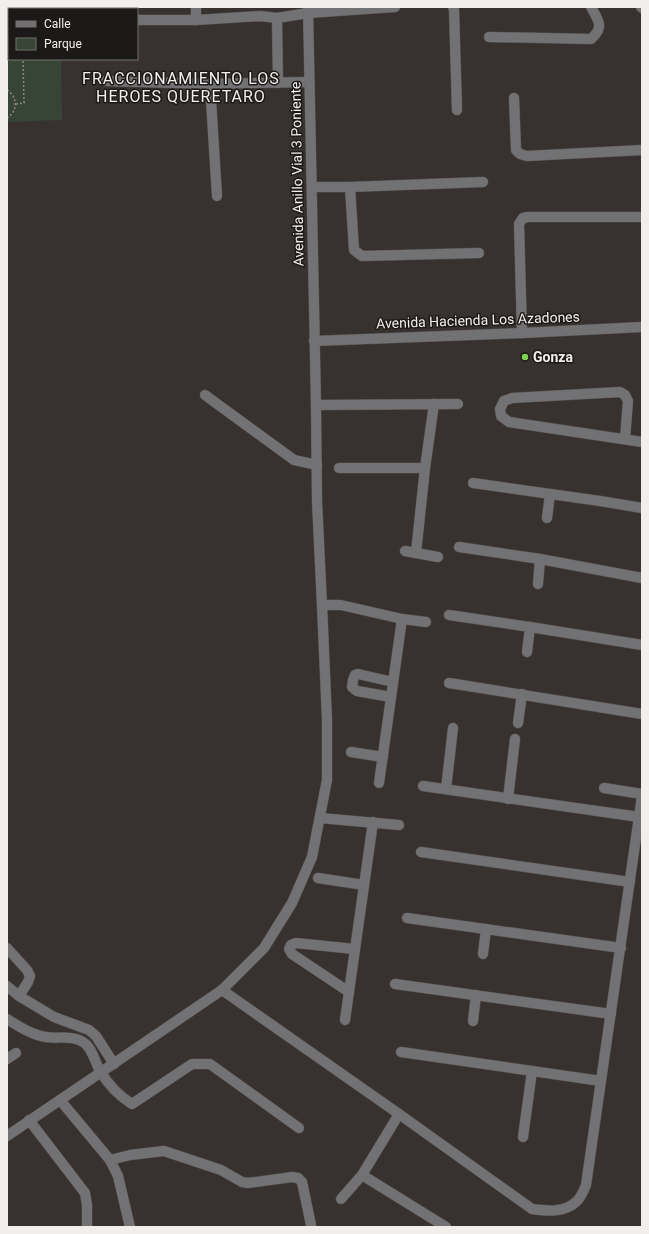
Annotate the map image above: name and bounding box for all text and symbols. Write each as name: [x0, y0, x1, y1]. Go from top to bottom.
legend: [8, 8, 138, 60]
text: Calle: [44, 17, 71, 31]
text: Parque: [44, 37, 82, 51]
district label: FRACCIONAMIENTO LOS HEROES QUERETARO: [82, 69, 280, 106]
street label: Avenida Anillo Vial 3 Poniente: [287, 82, 307, 266]
street label: Avenida Hacienda Los Azadones: [376, 308, 580, 332]
place label: Gonza: [533, 349, 573, 365]
marker: Gonza: [520, 352, 530, 362]

